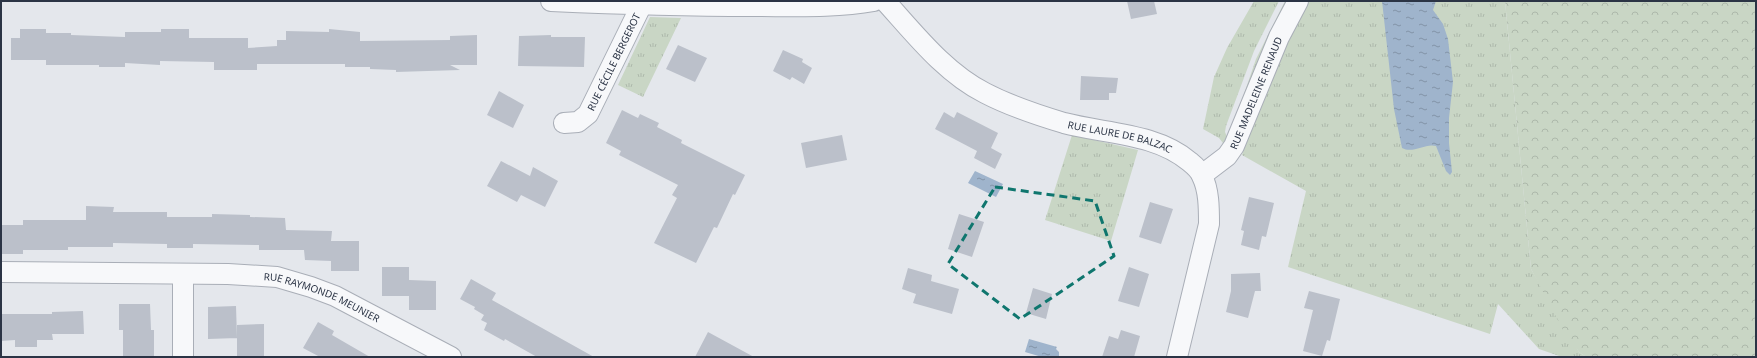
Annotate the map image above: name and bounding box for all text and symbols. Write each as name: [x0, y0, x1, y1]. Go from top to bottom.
street label: RUE CÉCILE BERGEROT: [584, 10, 644, 113]
street label: RUE MADELEINE RENAUD: [1226, 35, 1285, 151]
street label: RUE LAURE DE BALZAC: [1066, 117, 1175, 156]
street label: RUE RAYMONDE MEUNIER: [263, 269, 383, 326]

